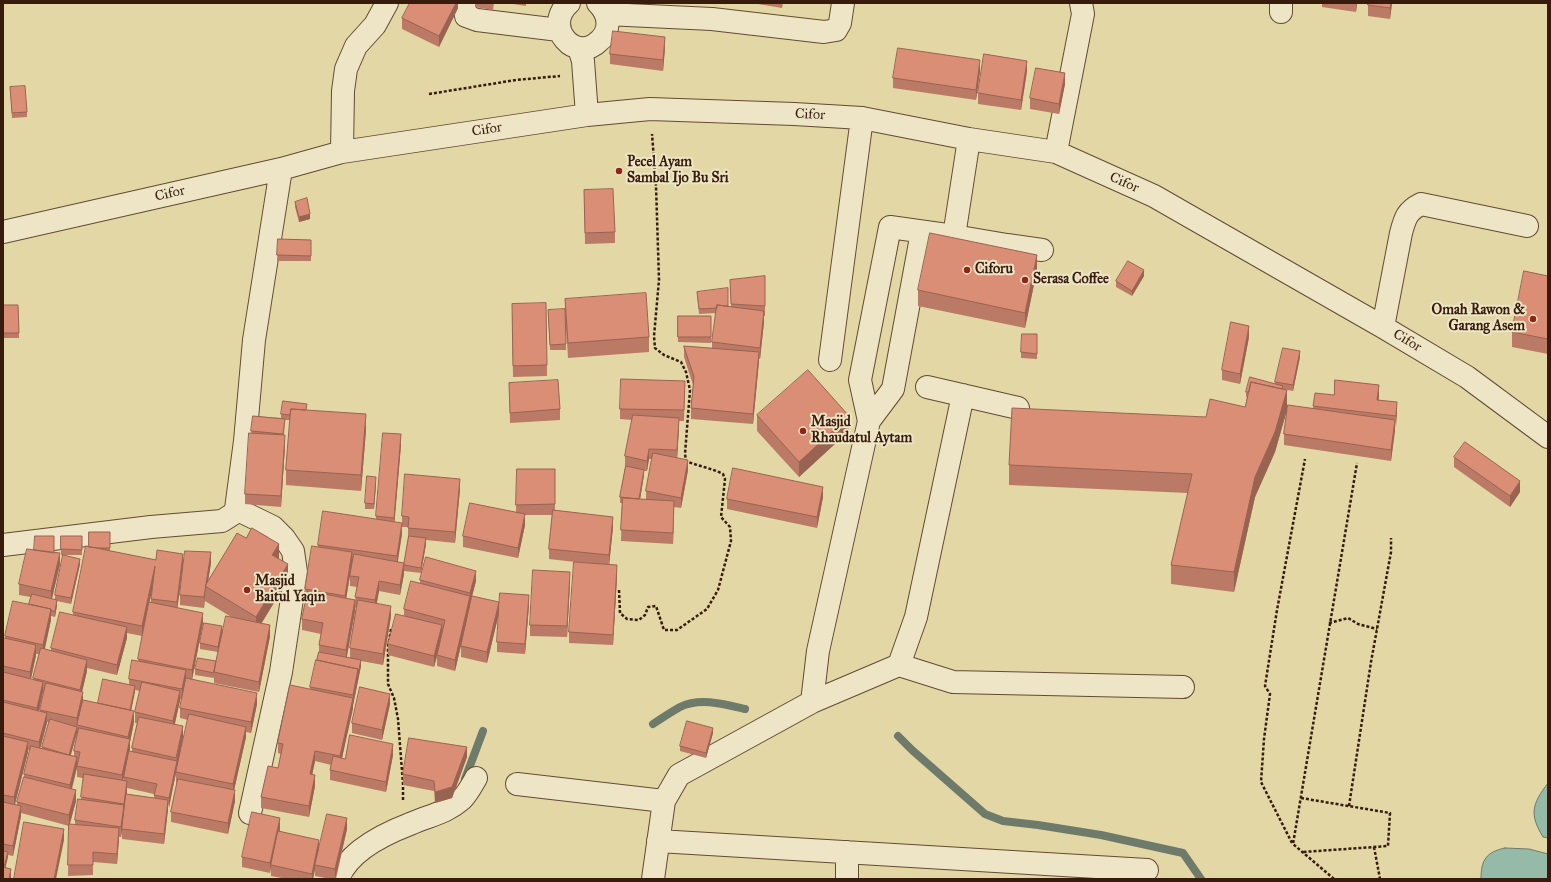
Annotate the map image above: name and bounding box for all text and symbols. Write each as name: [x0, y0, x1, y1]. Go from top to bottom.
street label: Cifor: [794, 106, 826, 124]
street label: Cifor: [471, 119, 503, 141]
place label: Pecel Ayam Sambal Ijo Bu Sri: [627, 155, 729, 188]
marker: Pecel Ayam Sambal Ijo Bu Sri: [614, 166, 624, 176]
street label: Cifor: [1107, 169, 1141, 197]
street label: Cifor: [153, 182, 187, 206]
place label: Ciforu: [975, 262, 1013, 278]
marker: Ciforu: [962, 265, 972, 275]
place label: Serasa Coffee: [1033, 272, 1109, 288]
marker: Serasa Coffee: [1020, 275, 1030, 285]
place label: Omah Rawon & Garang Asem: [1431, 303, 1525, 336]
marker: Omah Rawon & Garang Asem: [1528, 314, 1538, 324]
street label: Cifor: [1390, 326, 1424, 356]
place label: Masjid Rhaudatul Aytam: [811, 415, 912, 448]
marker: Masjid Rhaudatul Aytam: [798, 426, 808, 436]
place label: Masjid Baitul Yaqin: [255, 574, 325, 606]
marker: Masjid Baitul Yaqin: [242, 585, 252, 595]

